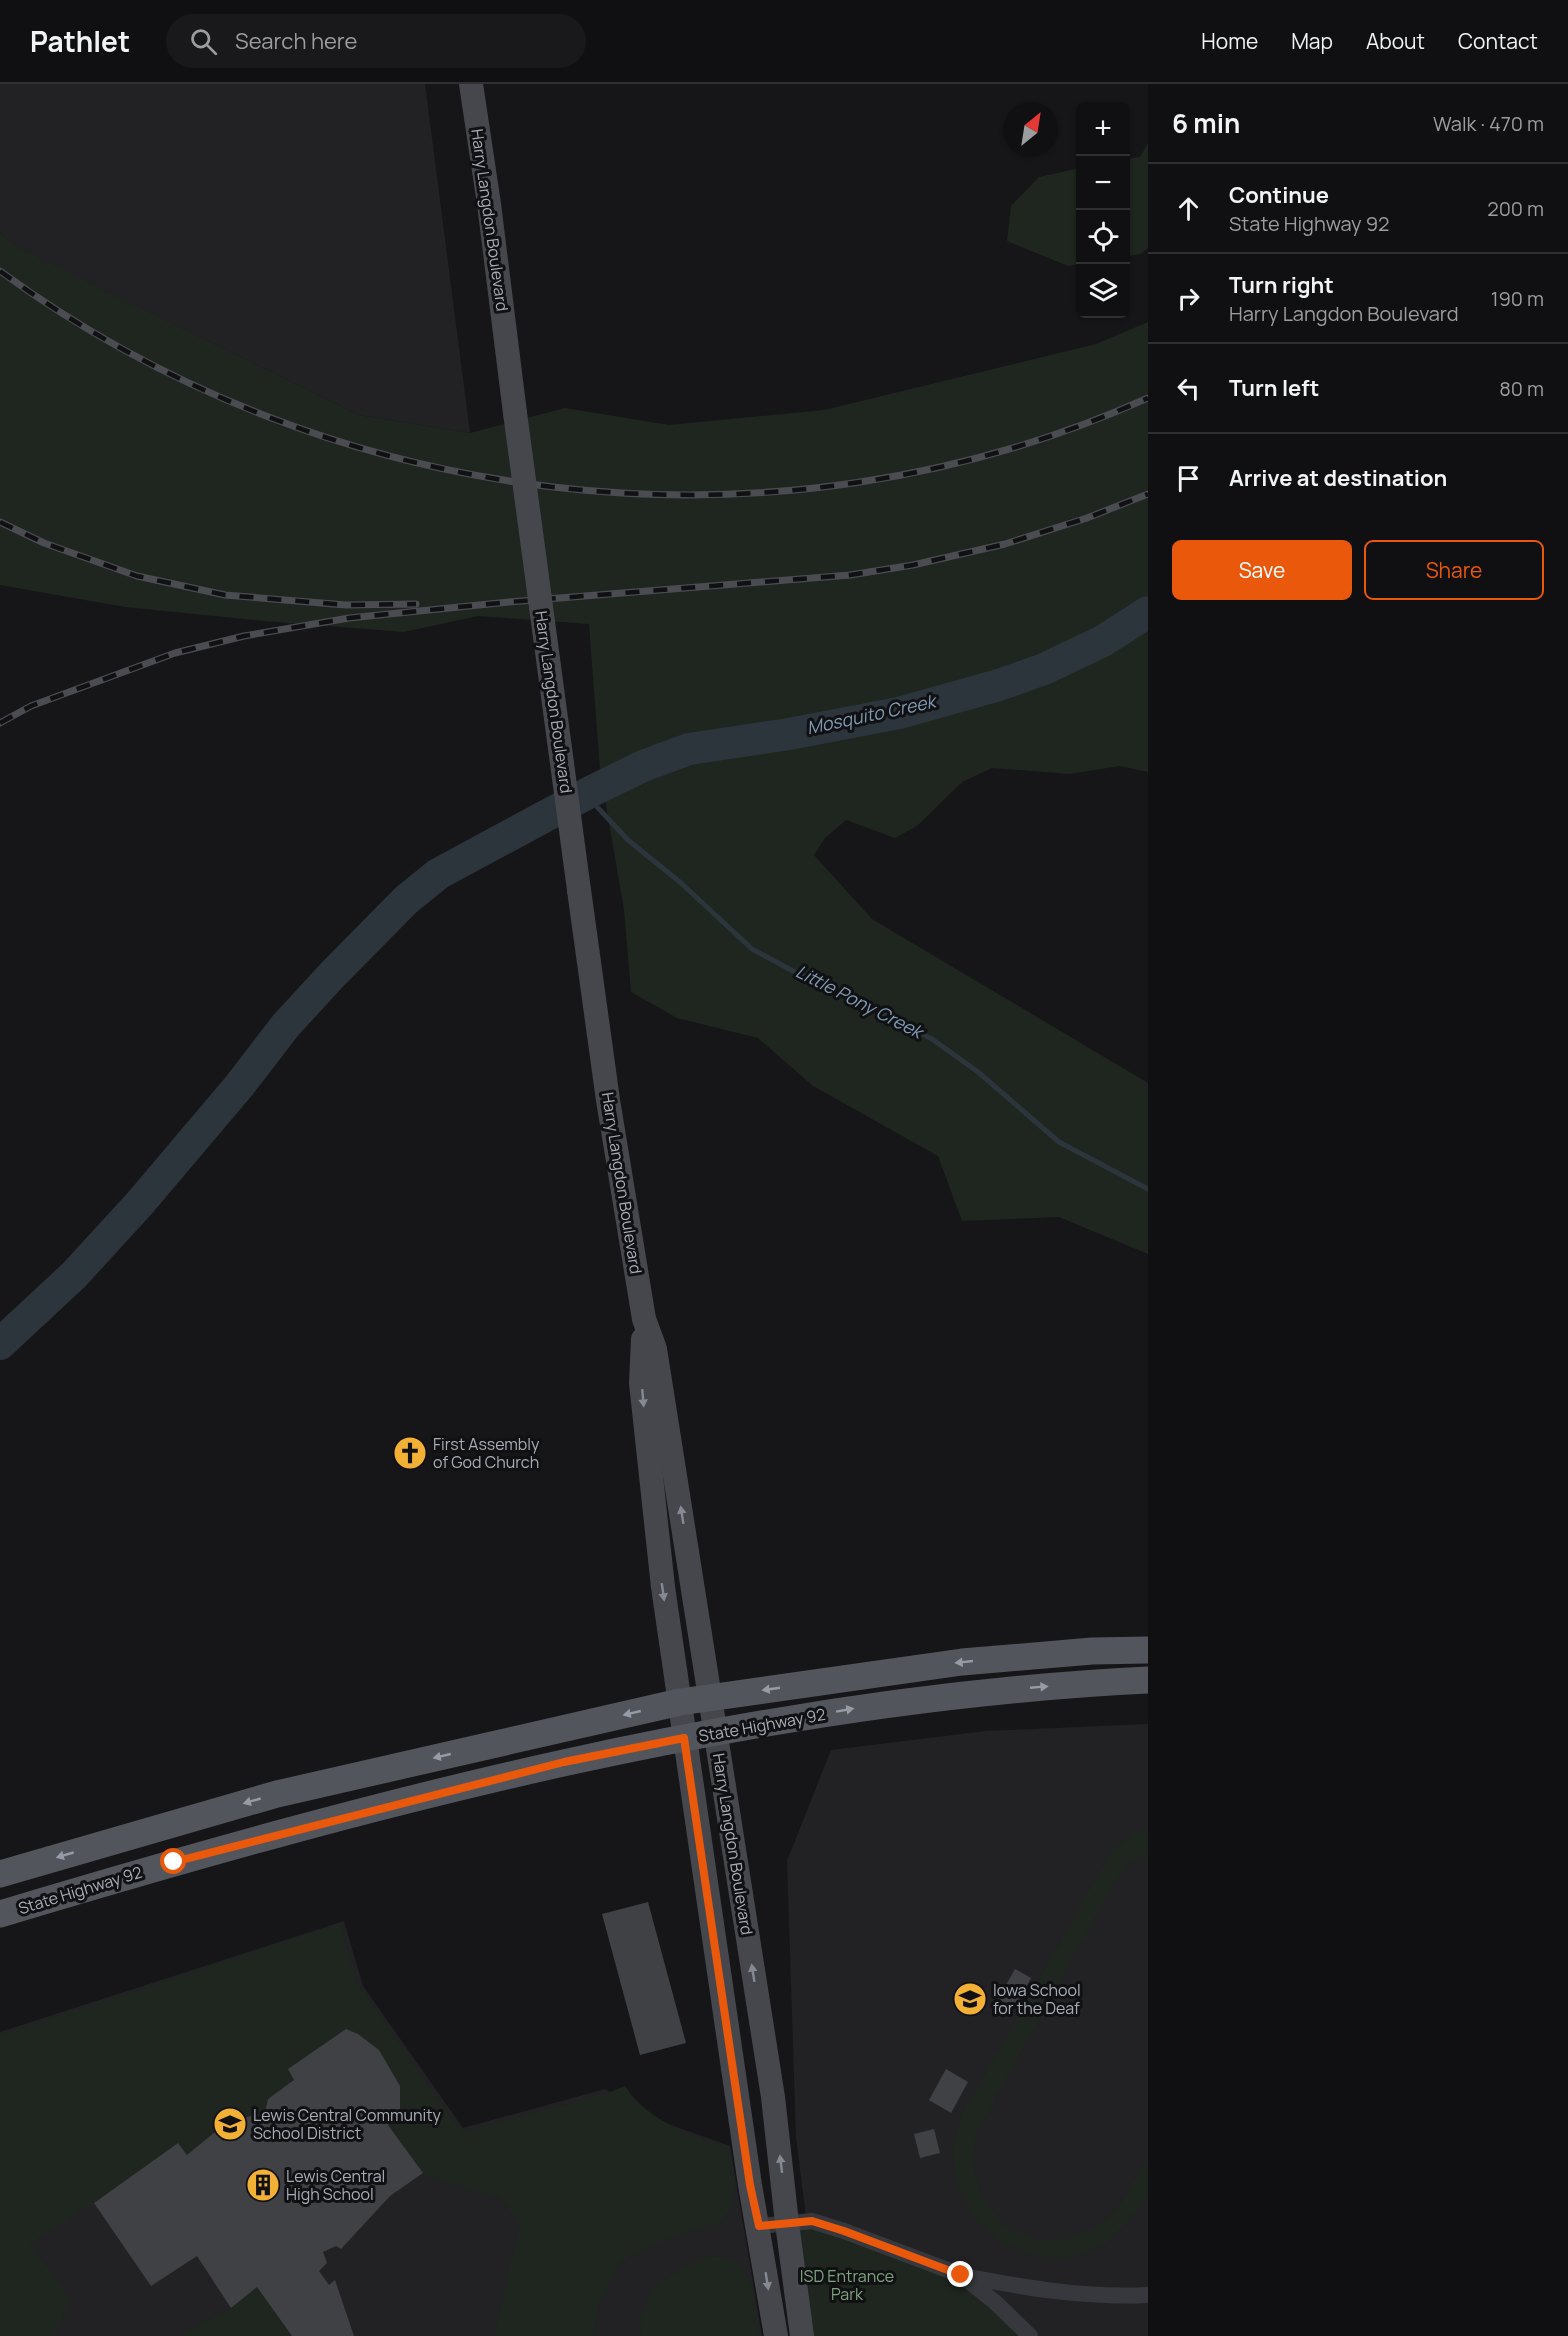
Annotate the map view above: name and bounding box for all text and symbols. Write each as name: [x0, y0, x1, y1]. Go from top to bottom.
search box: [166, 14, 586, 68]
text: Pathlet: [30, 22, 130, 60]
icon: search: [187, 25, 220, 58]
text: Search here: [235, 26, 357, 56]
text: Home: [1201, 27, 1258, 55]
text: Map: [1291, 27, 1333, 55]
text: About: [1366, 27, 1425, 55]
text: Contact: [1458, 27, 1538, 55]
north arrow: [1004, 102, 1058, 156]
map controls: [1076, 102, 1130, 318]
button: +: [1076, 102, 1130, 156]
text: 6 min: [1172, 105, 1240, 141]
text: Walk · 470 m: [1433, 110, 1544, 137]
street label: Harry Langdon Boulevard: [466, 127, 514, 313]
button: −: [1076, 156, 1130, 210]
text: Continue: [1229, 180, 1329, 210]
icon: ahead: [1172, 192, 1205, 225]
text: 200 m: [1487, 195, 1544, 222]
button: locate: [1076, 210, 1130, 264]
text: State Highway 92: [1229, 210, 1389, 237]
button: layers: [1076, 264, 1130, 318]
text: Turn right: [1229, 270, 1334, 300]
icon: right: [1172, 282, 1205, 315]
text: 190 m: [1491, 285, 1544, 312]
text: Harry Langdon Boulevard: [1229, 300, 1459, 327]
icon: left: [1172, 372, 1205, 405]
text: Turn left: [1229, 373, 1319, 403]
text: 80 m: [1499, 375, 1544, 402]
icon: arrive: [1172, 462, 1205, 495]
text: Arrive at destination: [1229, 463, 1447, 493]
button: Save: [1172, 540, 1352, 600]
button: Share: [1364, 540, 1544, 600]
street label: Harry Langdon Boulevard: [530, 609, 578, 795]
water label: Mosquito Creek: [804, 688, 940, 739]
water label: Little Pony Creek: [792, 959, 930, 1045]
street label: Harry Langdon Boulevard: [597, 1091, 647, 1275]
one-way arrow: [638, 1389, 648, 1408]
place label: First Assembly of God Church: [433, 1433, 540, 1473]
church icon: First Assembly of God Church: [392, 1435, 428, 1471]
one-way arrow: [677, 1505, 686, 1524]
one-way arrow: [659, 1583, 668, 1602]
one-way arrow: [954, 1657, 973, 1667]
one-way arrow: [1030, 1682, 1049, 1692]
one-way arrow: [761, 1684, 780, 1694]
street label: State Highway 92: [697, 1703, 827, 1747]
one-way arrow: [836, 1705, 855, 1714]
one-way arrow: [623, 1709, 642, 1718]
one-way arrow: [433, 1752, 451, 1762]
street label: Harry Langdon Boulevard: [708, 1752, 758, 1936]
one-way arrow: [243, 1797, 261, 1806]
route start: [160, 1848, 186, 1874]
one-way arrow: [56, 1851, 74, 1860]
street label: State Highway 92: [15, 1861, 145, 1919]
one-way arrow: [749, 1964, 758, 1983]
place label: Iowa School for the Deaf: [993, 1979, 1081, 2019]
school or university icon: Iowa School for the Deaf: [952, 1981, 988, 2017]
place label: Lewis Central Community School District: [253, 2104, 442, 2144]
school or university icon: Lewis Central Community School District: [212, 2106, 248, 2142]
one-way arrow: [776, 2155, 786, 2174]
place label: Lewis Central High School: [286, 2165, 385, 2205]
building icon: Lewis Central High School: [245, 2167, 281, 2203]
route end: [947, 2261, 973, 2287]
park label: ISD Entrance Park: [800, 2265, 894, 2305]
one-way arrow: [763, 2272, 772, 2291]

